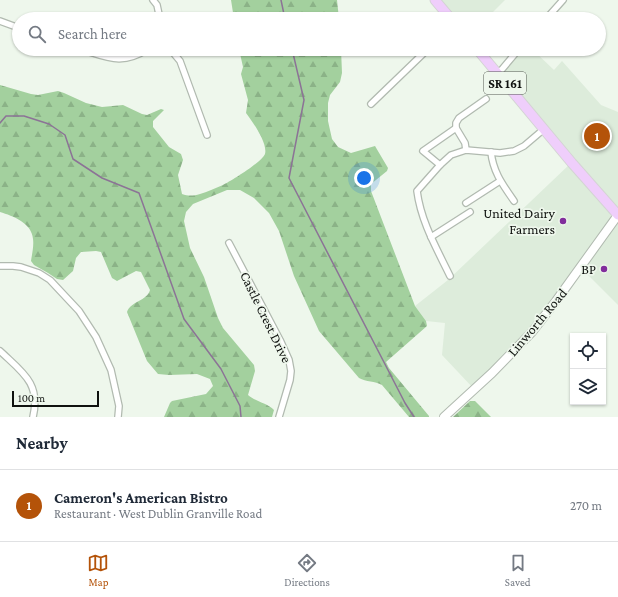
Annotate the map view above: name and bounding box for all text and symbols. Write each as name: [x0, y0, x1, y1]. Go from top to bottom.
search box: [12, 12, 606, 56]
icon: search: [26, 23, 48, 45]
text: Search here: [58, 26, 127, 42]
road number: SR 161: [484, 72, 526, 94]
pin: 1: [584, 121, 610, 151]
your location: [354, 168, 374, 188]
place label: United Dairy Farmers: [483, 205, 556, 237]
marker: United Dairy Farmers: [558, 216, 568, 226]
place label: BP: [581, 261, 596, 277]
marker: BP: [599, 264, 609, 274]
street label: Castle Crest Drive: [237, 269, 295, 365]
street label: Linworth Road: [504, 284, 570, 359]
map controls: [570, 333, 606, 405]
button: locate: [570, 333, 606, 369]
button: layers: [570, 369, 606, 405]
scale bar: [12, 389, 99, 408]
text: 100 m: [18, 392, 45, 404]
text: Nearby: [16, 434, 68, 453]
text: Cameron's American Bistro: [54, 490, 228, 506]
text: 1: [27, 498, 31, 513]
text: 270 m: [570, 498, 602, 513]
text: Restaurant · West Dublin Granville Road: [54, 506, 262, 521]
tab: Map: [87, 552, 109, 588]
tab: Directions: [284, 552, 330, 588]
tab: Saved: [505, 552, 531, 588]

